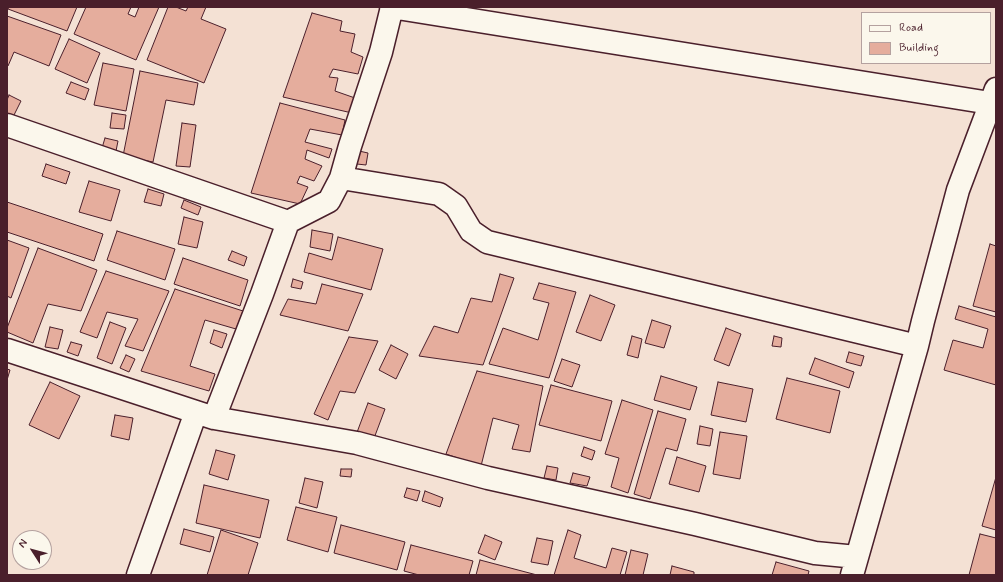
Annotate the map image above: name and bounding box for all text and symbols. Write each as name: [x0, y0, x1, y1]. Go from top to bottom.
legend: [861, 12, 991, 64]
text: Road: [899, 20, 923, 36]
text: Building: [899, 40, 939, 56]
north arrow: [12, 530, 52, 570]
text: N: [15, 536, 31, 551]

